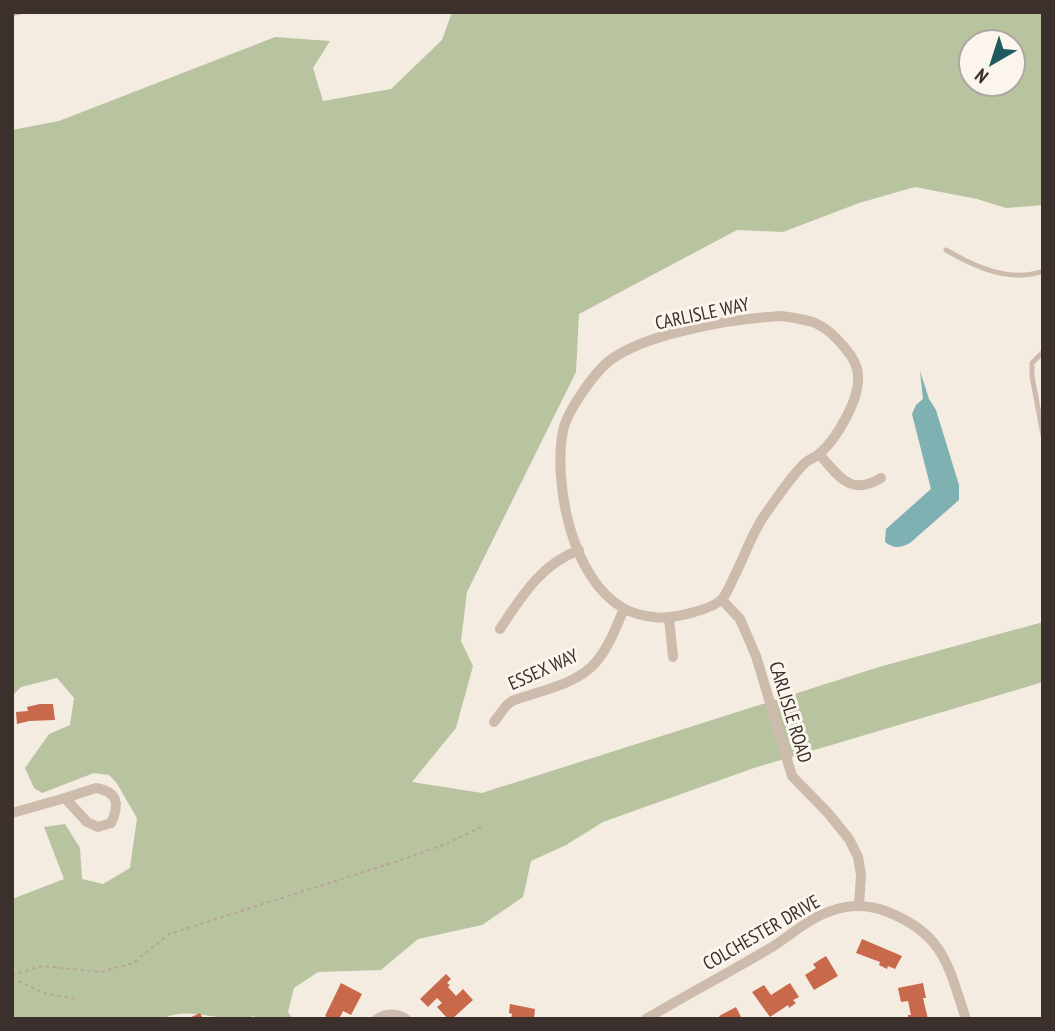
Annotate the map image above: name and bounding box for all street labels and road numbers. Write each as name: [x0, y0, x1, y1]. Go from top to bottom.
street label: CARLISLE WAY: [653, 291, 751, 335]
street label: ESSEX WAY: [504, 643, 582, 695]
street label: CARLISLE ROAD: [764, 659, 818, 765]
street label: COLCHESTER DRIVE: [698, 889, 824, 975]

